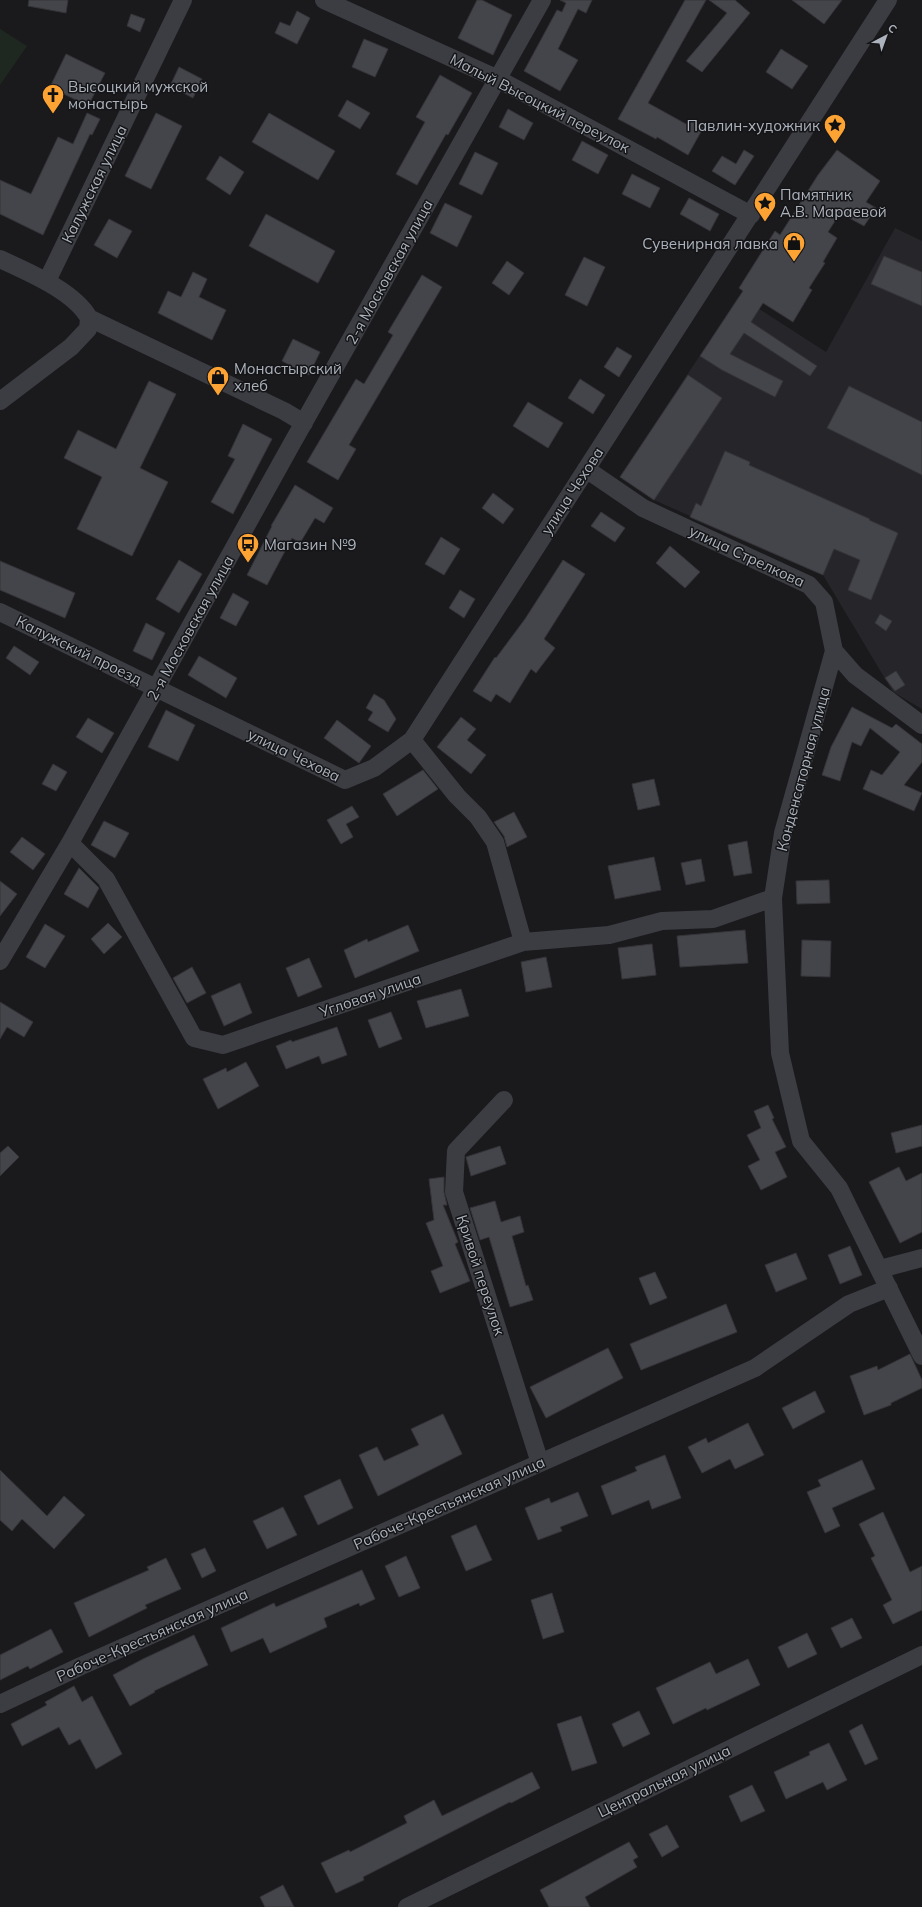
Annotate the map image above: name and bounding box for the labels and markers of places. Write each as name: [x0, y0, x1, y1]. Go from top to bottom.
place label: Высоцкий мужской монастырь: [68, 77, 208, 113]
church icon: Высоцкий мужской монастырь: [40, 82, 66, 115]
place icon: Павлин-художник: [822, 112, 848, 145]
place label: Павлин-художник: [686, 116, 821, 135]
place label: Памятник А.В. Мараевой: [780, 185, 887, 221]
place icon: Памятник А.В. Мараевой: [752, 190, 778, 223]
shop icon: Сувенирная лавка: [781, 230, 807, 263]
place label: Сувенирная лавка: [642, 234, 778, 253]
place label: Монастырский хлеб: [234, 359, 342, 395]
shop icon: Монастырский хлеб: [205, 364, 231, 397]
bus stop icon: Магазин №9: [235, 531, 261, 564]
place label: Магазин №9: [264, 535, 357, 554]

